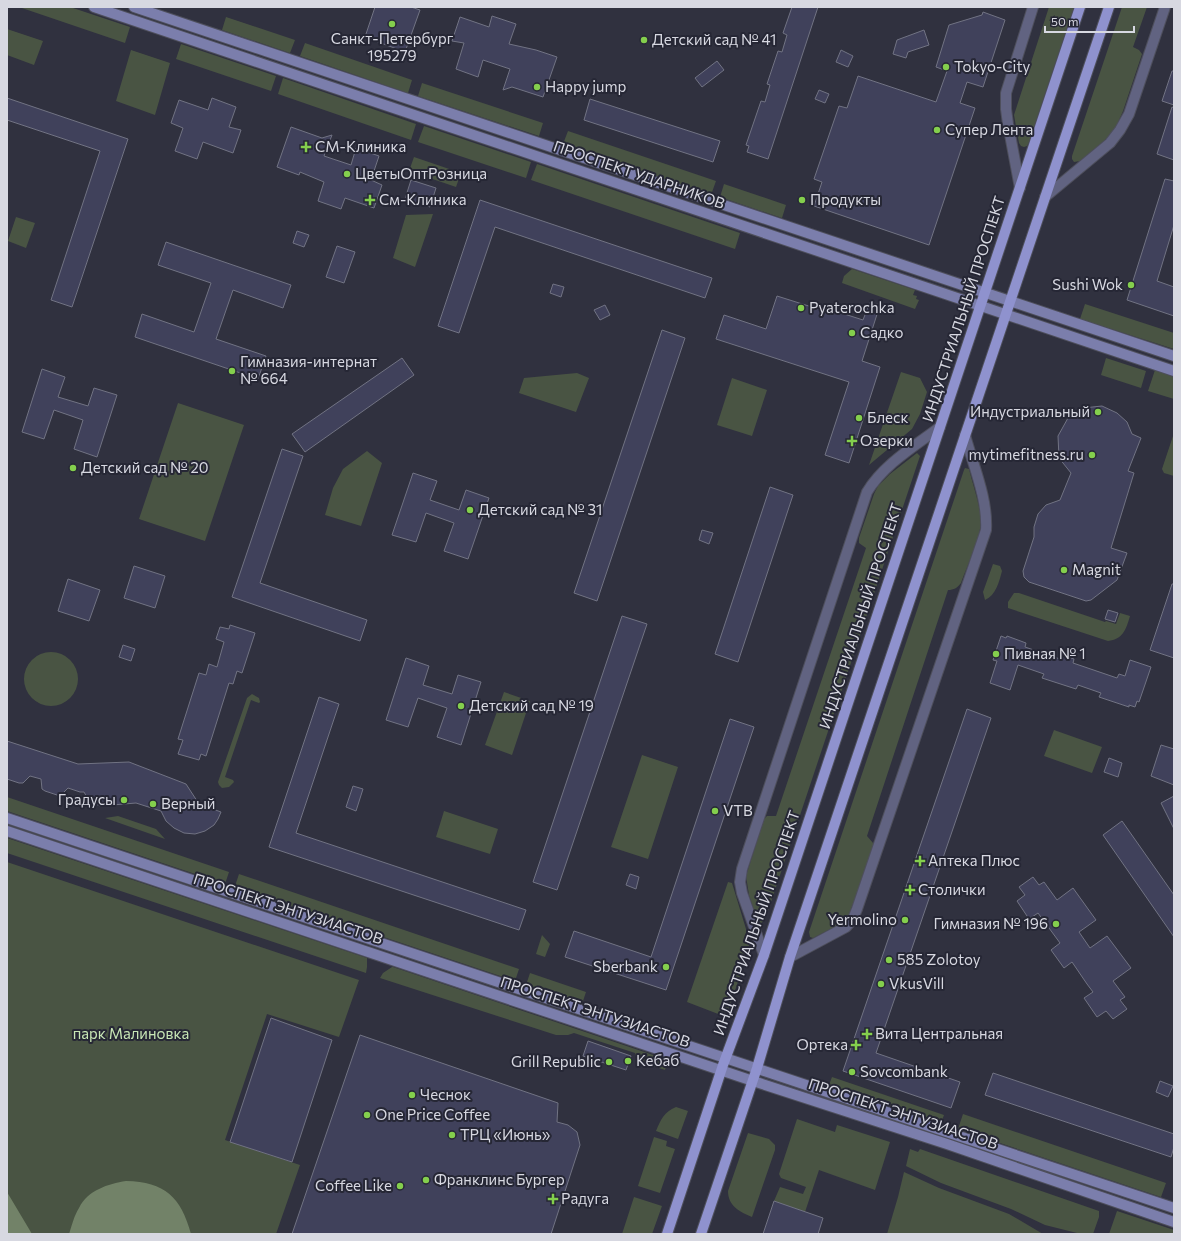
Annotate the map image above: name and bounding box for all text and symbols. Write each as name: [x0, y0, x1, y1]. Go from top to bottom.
scale bar: [1045, 8, 1134, 34]
text: 50 m: [1051, 14, 1079, 28]
marker: Санкт-Петербург 195279: [387, 19, 397, 29]
place label: Санкт-Петербург 195279: [331, 29, 454, 64]
place label: Детский сад № 41: [652, 30, 776, 48]
marker: Детский сад № 41: [639, 35, 649, 45]
place label: Tokyo-City: [954, 57, 1031, 75]
marker: Tokyo-City: [941, 62, 951, 72]
place label: Happy jump: [545, 77, 627, 95]
marker: Happy jump: [532, 82, 542, 92]
place label: Супер Лента: [945, 120, 1033, 138]
marker: Супер Лента: [932, 125, 942, 135]
street label: ПРОСПЕКТ УДАРНИКОВ: [551, 136, 728, 212]
place label: СМ-Клиника: [315, 137, 406, 155]
marker: СМ-Клиника: [300, 141, 312, 153]
place label: ЦветыОптРозница: [355, 164, 487, 182]
marker: ЦветыОптРозница: [342, 169, 352, 179]
place label: См-Клиника: [379, 190, 467, 208]
place label: Продукты: [810, 190, 881, 208]
street label: ИНДУСТРИАЛЬНЫЙ ПРОСПЕКТ: [918, 193, 1008, 424]
marker: См-Клиника: [364, 194, 376, 206]
marker: Продукты: [797, 195, 807, 205]
place label: Sushi Wok: [1052, 275, 1123, 293]
marker: Sushi Wok: [1126, 280, 1136, 290]
place label: Pyaterochka: [809, 298, 895, 316]
marker: Pyaterochka: [796, 303, 806, 313]
place label: Садко: [860, 323, 904, 341]
marker: Садко: [847, 328, 857, 338]
place label: Гимназия-интернат № 664: [240, 352, 377, 387]
marker: Гимназия-интернат № 664: [227, 366, 237, 376]
place label: Индустриальный: [970, 402, 1090, 420]
marker: Индустриальный: [1093, 407, 1103, 417]
place label: Блеск: [867, 408, 908, 426]
marker: Блеск: [854, 413, 864, 423]
place label: Озерки: [860, 431, 913, 449]
marker: Озерки: [847, 436, 857, 446]
place label: mytimefitness.ru: [969, 445, 1084, 463]
marker: mytimefitness.ru: [1087, 450, 1097, 460]
place label: Детский сад № 20: [81, 458, 209, 476]
marker: Детский сад № 20: [68, 463, 78, 473]
place label: Детский сад № 31: [478, 500, 602, 518]
street label: ИНДУСТРИАЛЬНЫЙ ПРОСПЕКТ: [815, 500, 905, 731]
marker: Детский сад № 31: [465, 505, 475, 515]
place label: Magnit: [1072, 560, 1121, 578]
marker: Magnit: [1059, 565, 1069, 575]
place label: Пивная № 1: [1004, 644, 1086, 662]
marker: Пивная № 1: [991, 649, 1001, 659]
place label: Детский сад № 19: [469, 696, 594, 714]
marker: Детский сад № 19: [456, 701, 466, 711]
place label: Градусы: [58, 790, 116, 808]
place label: Верный: [161, 794, 215, 812]
marker: Градусы: [119, 795, 129, 805]
marker: Верный: [148, 799, 158, 809]
place label: VTB: [723, 801, 753, 819]
marker: VTB: [710, 806, 720, 816]
street label: ИНДУСТРИАЛЬНЫЙ ПРОСПЕКТ: [709, 808, 803, 1037]
place label: Аптека Плюс: [928, 851, 1020, 869]
marker: Аптека Плюс: [915, 856, 925, 866]
street label: ПРОСПЕКТ ЭНТУЗИАСТОВ: [191, 869, 386, 947]
place label: Столички: [918, 880, 986, 898]
marker: Столички: [905, 885, 915, 895]
place label: Yermolino: [827, 910, 897, 928]
place label: Гимназия № 196: [933, 914, 1048, 932]
marker: Yermolino: [900, 915, 910, 925]
marker: Гимназия № 196: [1051, 919, 1061, 929]
place label: 585 Zolotoy: [897, 950, 981, 968]
marker: 585 Zolotoy: [884, 955, 894, 965]
place label: Sberbank: [593, 957, 658, 975]
marker: Sberbank: [661, 962, 671, 972]
street label: ПРОСПЕКТ ЭНТУЗИАСТОВ: [498, 972, 693, 1050]
place label: VkusVill: [889, 974, 944, 992]
marker: VkusVill: [876, 979, 886, 989]
park label: парк Малиновка: [73, 1024, 189, 1042]
place label: Вита Центральная: [875, 1024, 1003, 1042]
marker: Вита Центральная: [862, 1029, 872, 1039]
place label: Ортека: [796, 1035, 848, 1053]
marker: Ортека: [851, 1040, 861, 1050]
place label: Кебаб: [636, 1051, 679, 1069]
place label: Grill Republic: [511, 1052, 601, 1070]
marker: Кебаб: [623, 1056, 633, 1066]
marker: Grill Republic: [604, 1057, 614, 1067]
place label: Sovcombank: [860, 1062, 948, 1080]
marker: Sovcombank: [847, 1067, 857, 1077]
street label: ПРОСПЕКТ ЭНТУЗИАСТОВ: [806, 1074, 1001, 1152]
place label: Чеснок: [420, 1085, 471, 1103]
marker: Чеснок: [407, 1090, 417, 1100]
place label: One Price Coffee: [375, 1105, 490, 1123]
marker: One Price Coffee: [362, 1110, 372, 1120]
place label: ТРЦ «Июнь»: [460, 1125, 551, 1143]
marker: ТРЦ «Июнь»: [447, 1130, 457, 1140]
place label: Франклинс Бургер: [434, 1170, 565, 1188]
marker: Франклинс Бургер: [421, 1175, 431, 1185]
place label: Coffee Like: [315, 1176, 392, 1194]
marker: Coffee Like: [395, 1181, 405, 1191]
place label: Радуга: [561, 1189, 609, 1207]
marker: Радуга: [548, 1194, 558, 1204]

